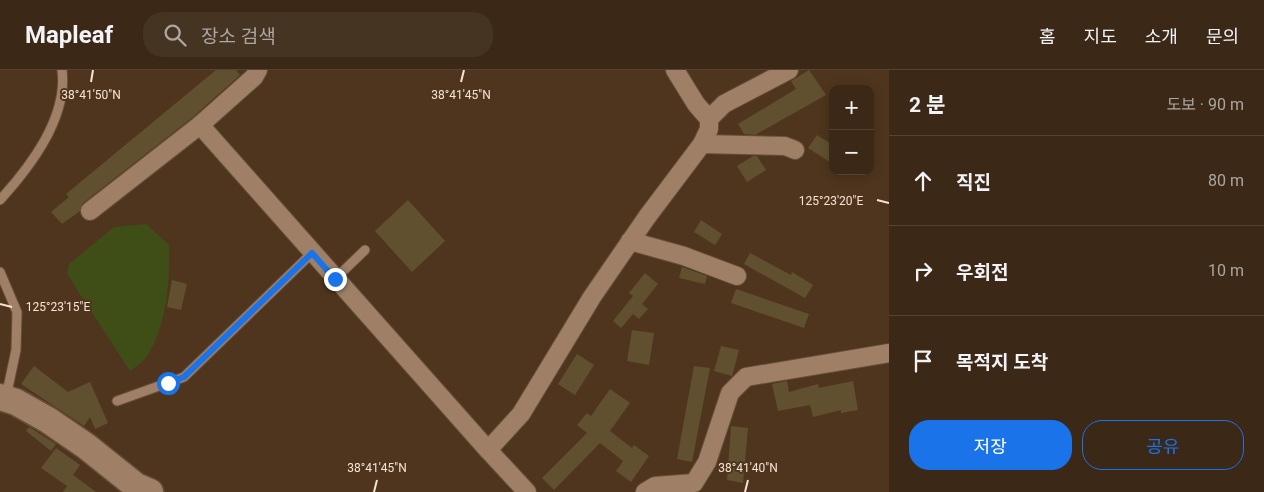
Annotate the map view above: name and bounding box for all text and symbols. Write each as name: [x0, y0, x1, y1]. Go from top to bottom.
search box: [143, 12, 493, 57]
text: Mapleaf: [25, 21, 113, 49]
icon: search: [161, 21, 189, 49]
text: 장소 검색: [201, 25, 276, 48]
text: 홈: [1039, 26, 1056, 47]
text: 지도: [1084, 26, 1117, 47]
text: 소개: [1145, 26, 1178, 47]
text: 문의: [1206, 26, 1239, 47]
map controls: [829, 85, 874, 175]
button: +: [829, 85, 874, 130]
text: 38°41'50"N: [61, 88, 121, 102]
text: 38°41'45"N: [431, 88, 491, 102]
text: 2 분: [909, 93, 946, 117]
text: 도보 · 90 m: [1166, 95, 1244, 114]
button: −: [829, 130, 874, 175]
icon: ahead: [909, 167, 937, 195]
text: 직진: [956, 171, 991, 194]
text: 80 m: [1208, 171, 1244, 190]
text: 125°23'20"E: [799, 194, 863, 208]
icon: right: [909, 257, 937, 285]
text: 우회전: [956, 261, 1008, 284]
text: 10 m: [1208, 261, 1244, 280]
route end: [324, 268, 347, 291]
text: 125°23'15"E: [26, 300, 90, 314]
icon: arrive: [909, 347, 937, 375]
text: 목적지 도착: [956, 351, 1048, 374]
route start: [157, 372, 180, 395]
button: 저장: [909, 420, 1072, 470]
button: 공유: [1082, 420, 1244, 470]
text: 38°41'45"N: [347, 461, 407, 475]
text: 38°41'40"N: [718, 461, 778, 475]

